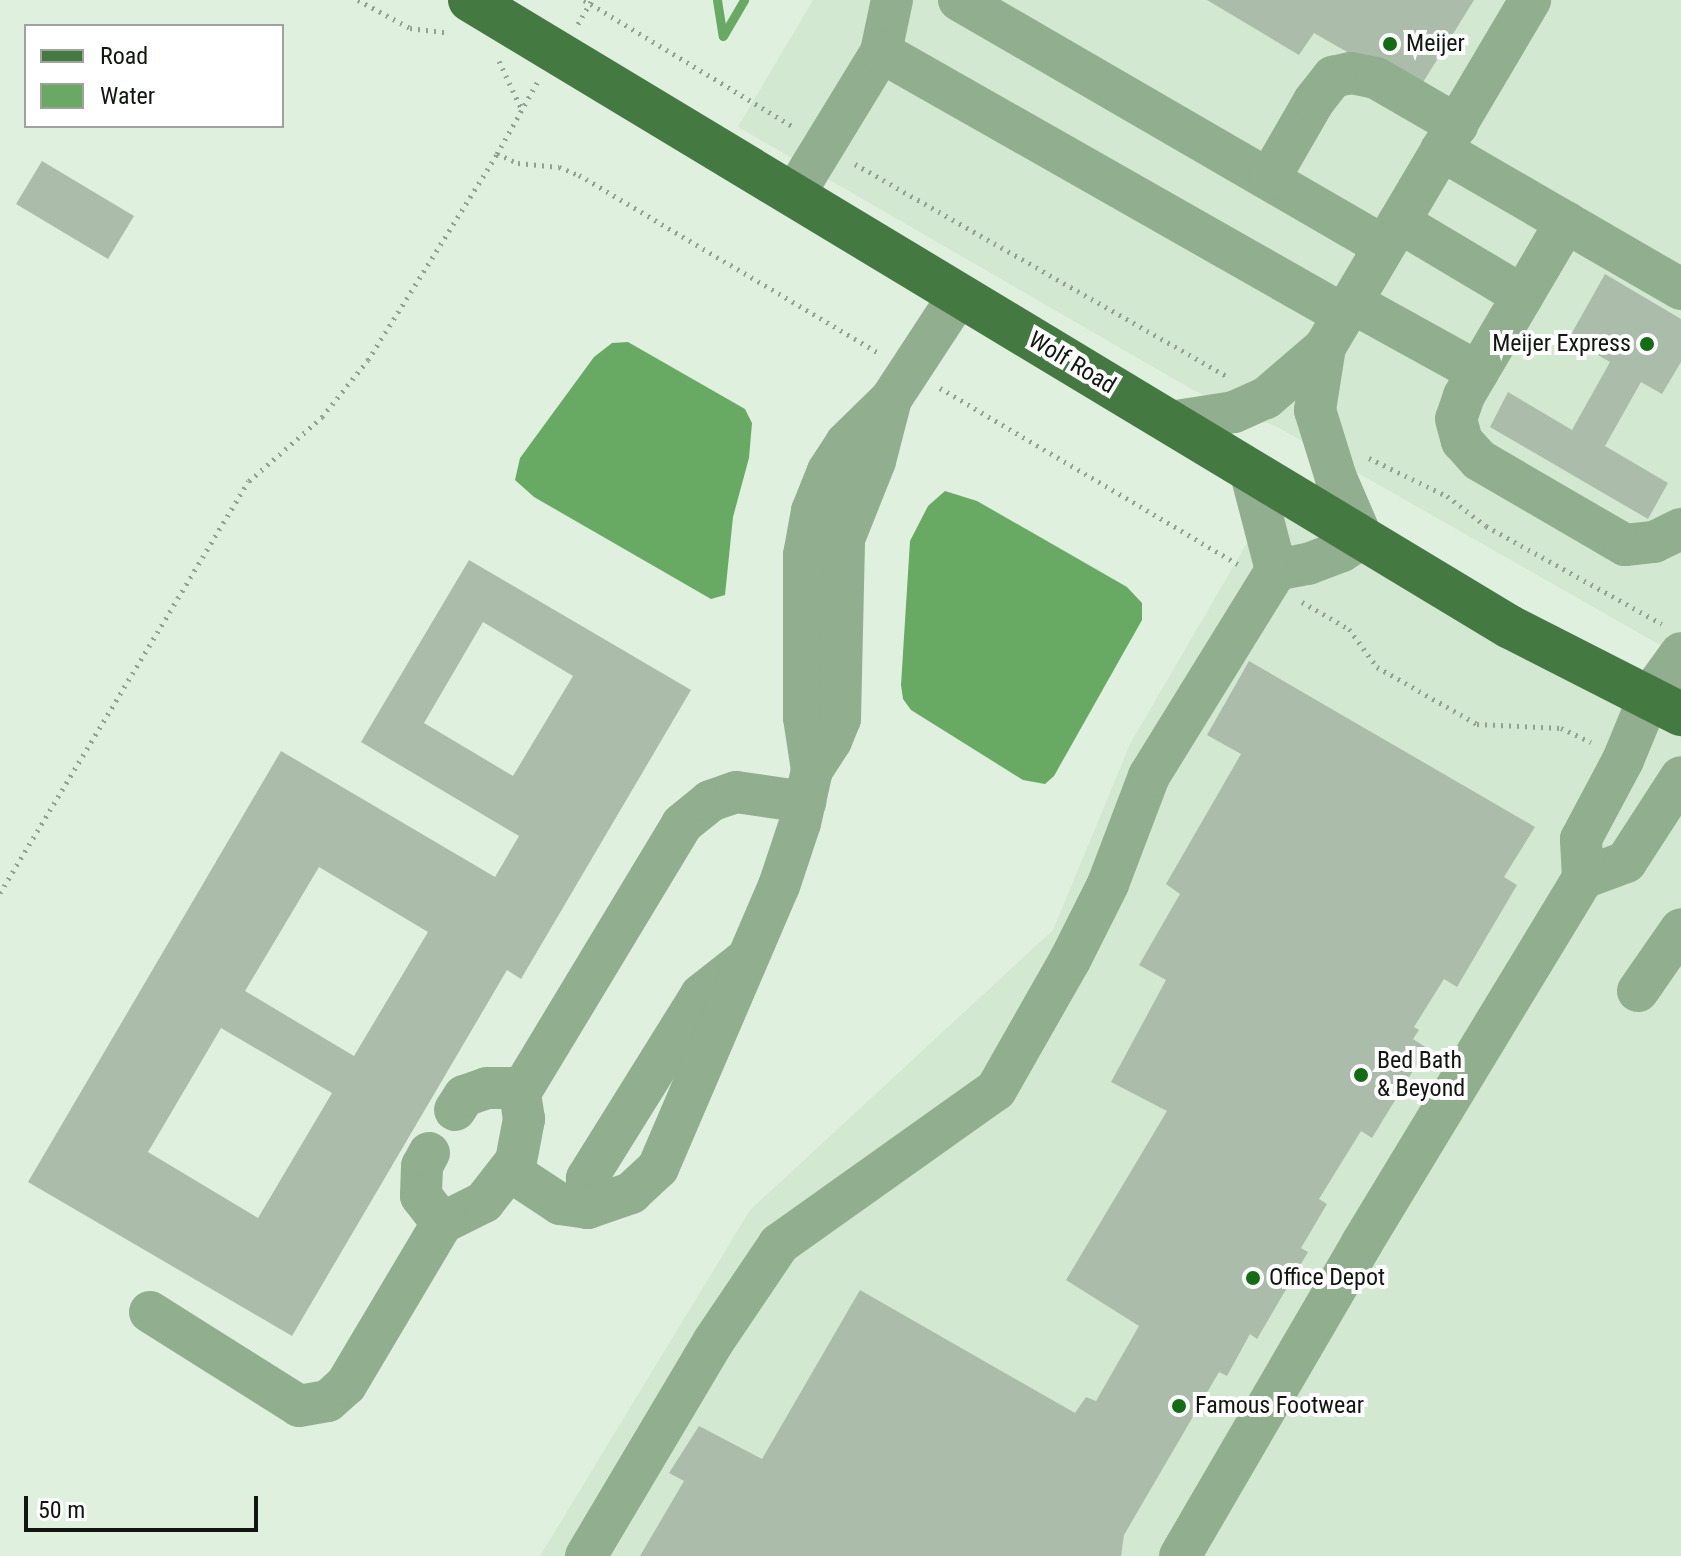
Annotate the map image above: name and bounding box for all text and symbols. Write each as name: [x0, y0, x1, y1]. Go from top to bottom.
legend: [24, 24, 284, 128]
place label: Meijer: [1406, 30, 1465, 58]
marker: Meijer: [1381, 35, 1399, 53]
text: Road: [100, 42, 148, 70]
text: Water: [100, 82, 155, 110]
street label: Wolf Road: [1023, 326, 1121, 400]
place label: Meijer Express: [1492, 330, 1631, 358]
marker: Meijer Express: [1638, 335, 1656, 353]
place label: Bed Bath & Beyond: [1377, 1047, 1465, 1103]
marker: Bed Bath & Beyond: [1352, 1066, 1370, 1084]
place label: Office Depot: [1269, 1264, 1385, 1292]
marker: Office Depot: [1244, 1269, 1262, 1287]
place label: Famous Footwear: [1195, 1392, 1364, 1420]
marker: Famous Footwear: [1170, 1397, 1188, 1415]
scale bar: [28, 1480, 262, 1530]
text: 50 m: [38, 1496, 85, 1524]

